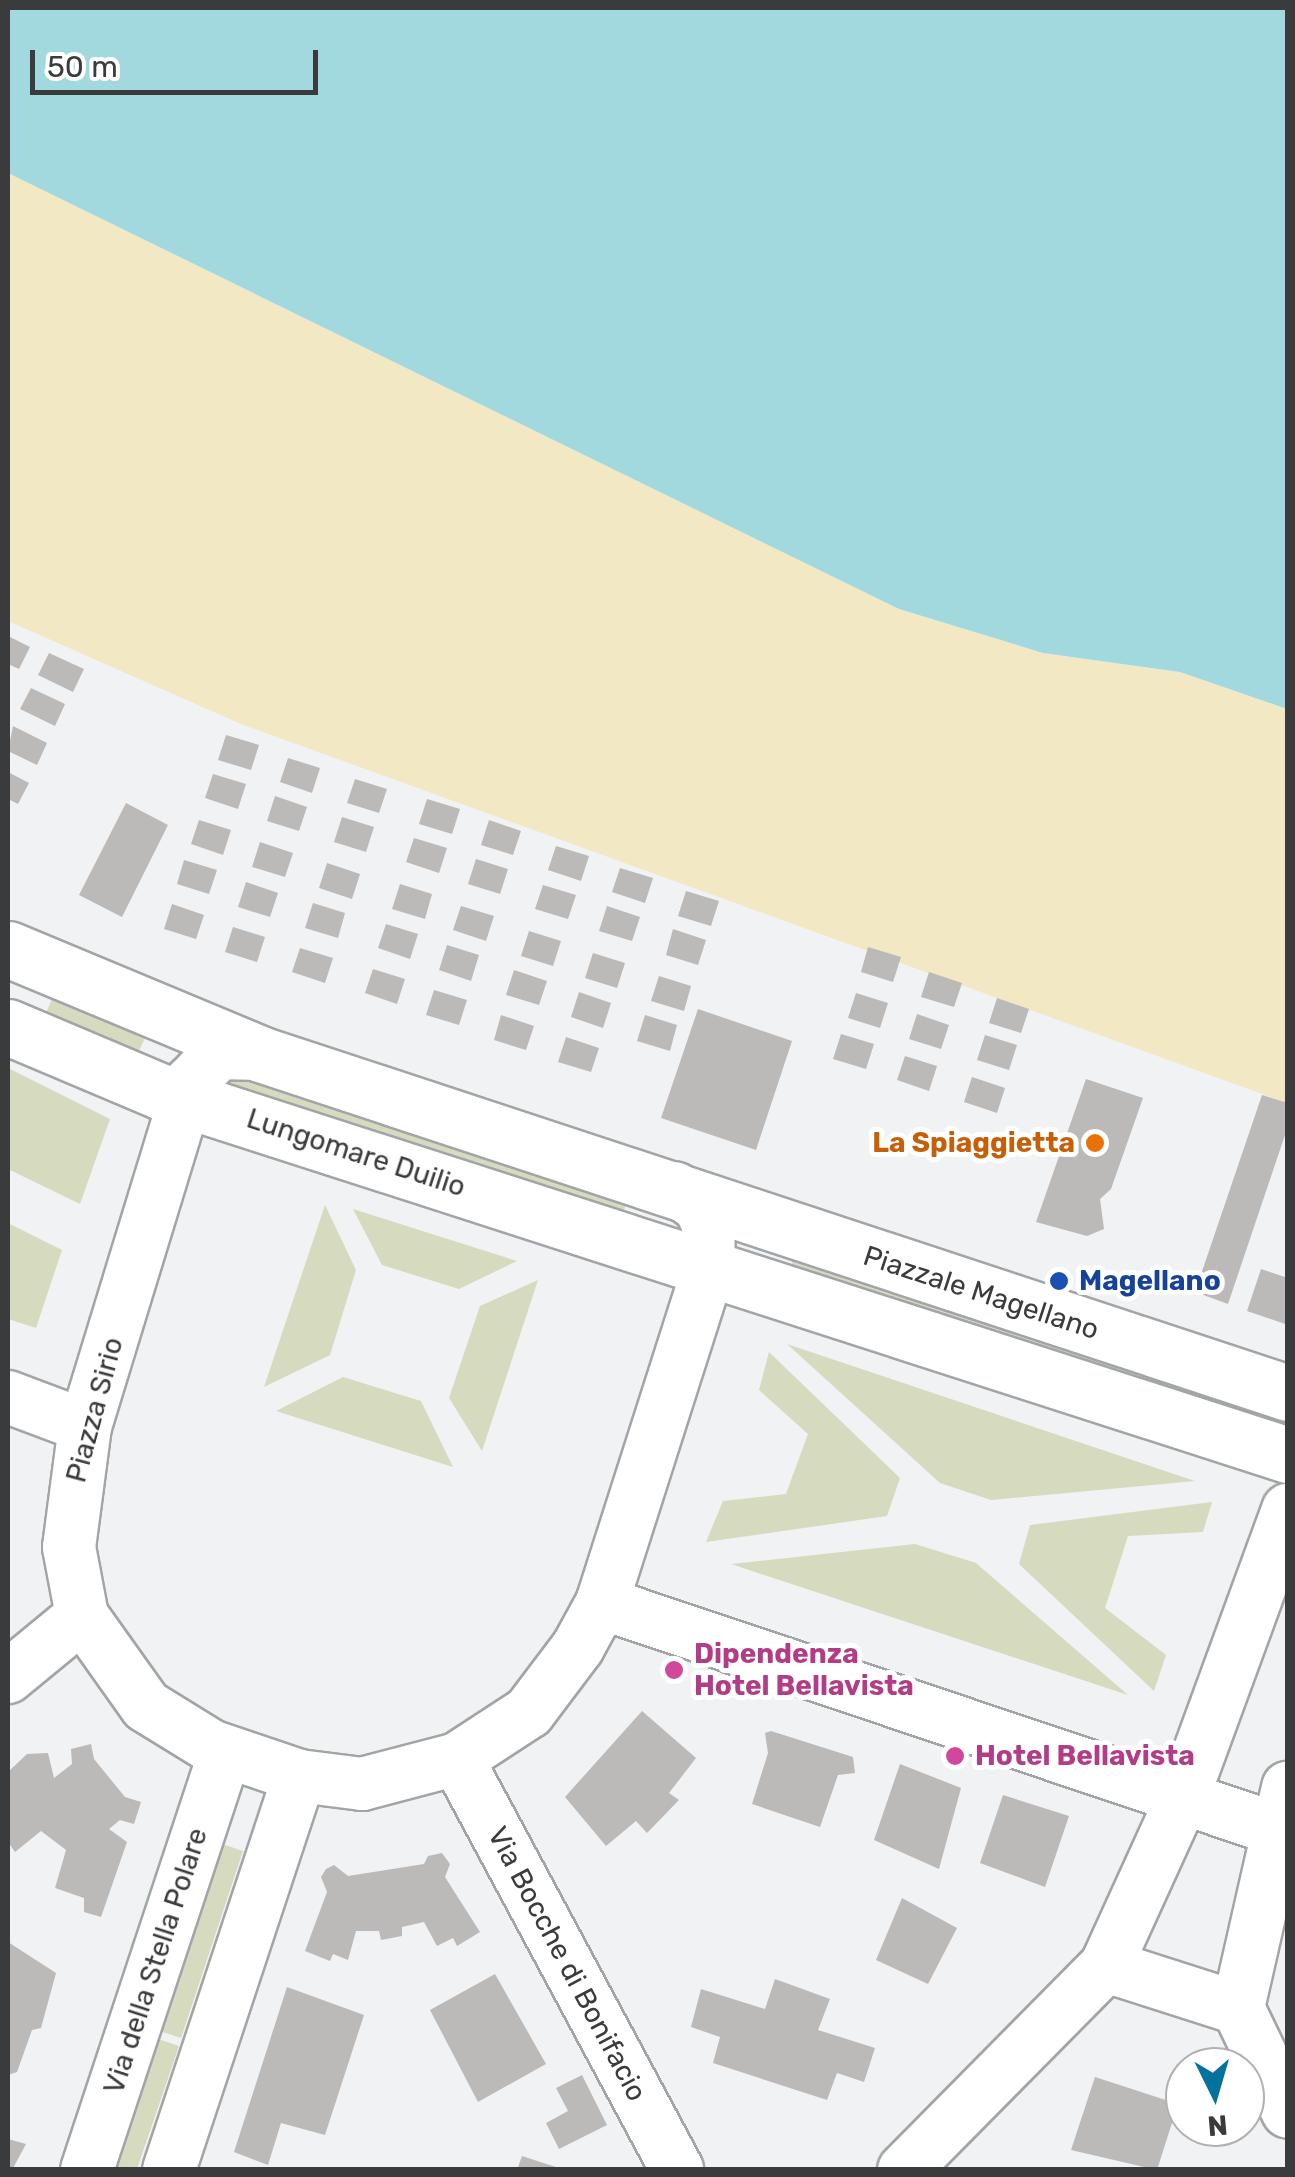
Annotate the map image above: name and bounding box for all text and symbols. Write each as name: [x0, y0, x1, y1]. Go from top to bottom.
scale bar: [35, 30, 322, 92]
text: 50 m: [47, 49, 118, 85]
street label: Lungomare Duilio: [243, 1102, 469, 1204]
place label: La Spiaggietta: [872, 1126, 1075, 1160]
marker: La Spiaggietta: [1084, 1132, 1106, 1154]
street label: Piazzale Magellano: [859, 1239, 1103, 1347]
place label: Magellano: [1079, 1264, 1221, 1298]
marker: Magellano: [1048, 1270, 1070, 1292]
street label: Piazza Sirio: [60, 1334, 130, 1486]
place label: Dipendenza Hotel Bellavista: [694, 1637, 914, 1703]
marker: Dipendenza Hotel Bellavista: [663, 1659, 685, 1681]
place label: Hotel Bellavista: [975, 1739, 1195, 1773]
marker: Hotel Bellavista: [944, 1745, 966, 1767]
street label: Via Bocche di Bonifacio: [480, 1821, 654, 2107]
street label: Via della Stella Polare: [97, 1824, 215, 2098]
north arrow: [1165, 2047, 1265, 2147]
text: N: [1206, 2108, 1229, 2143]

